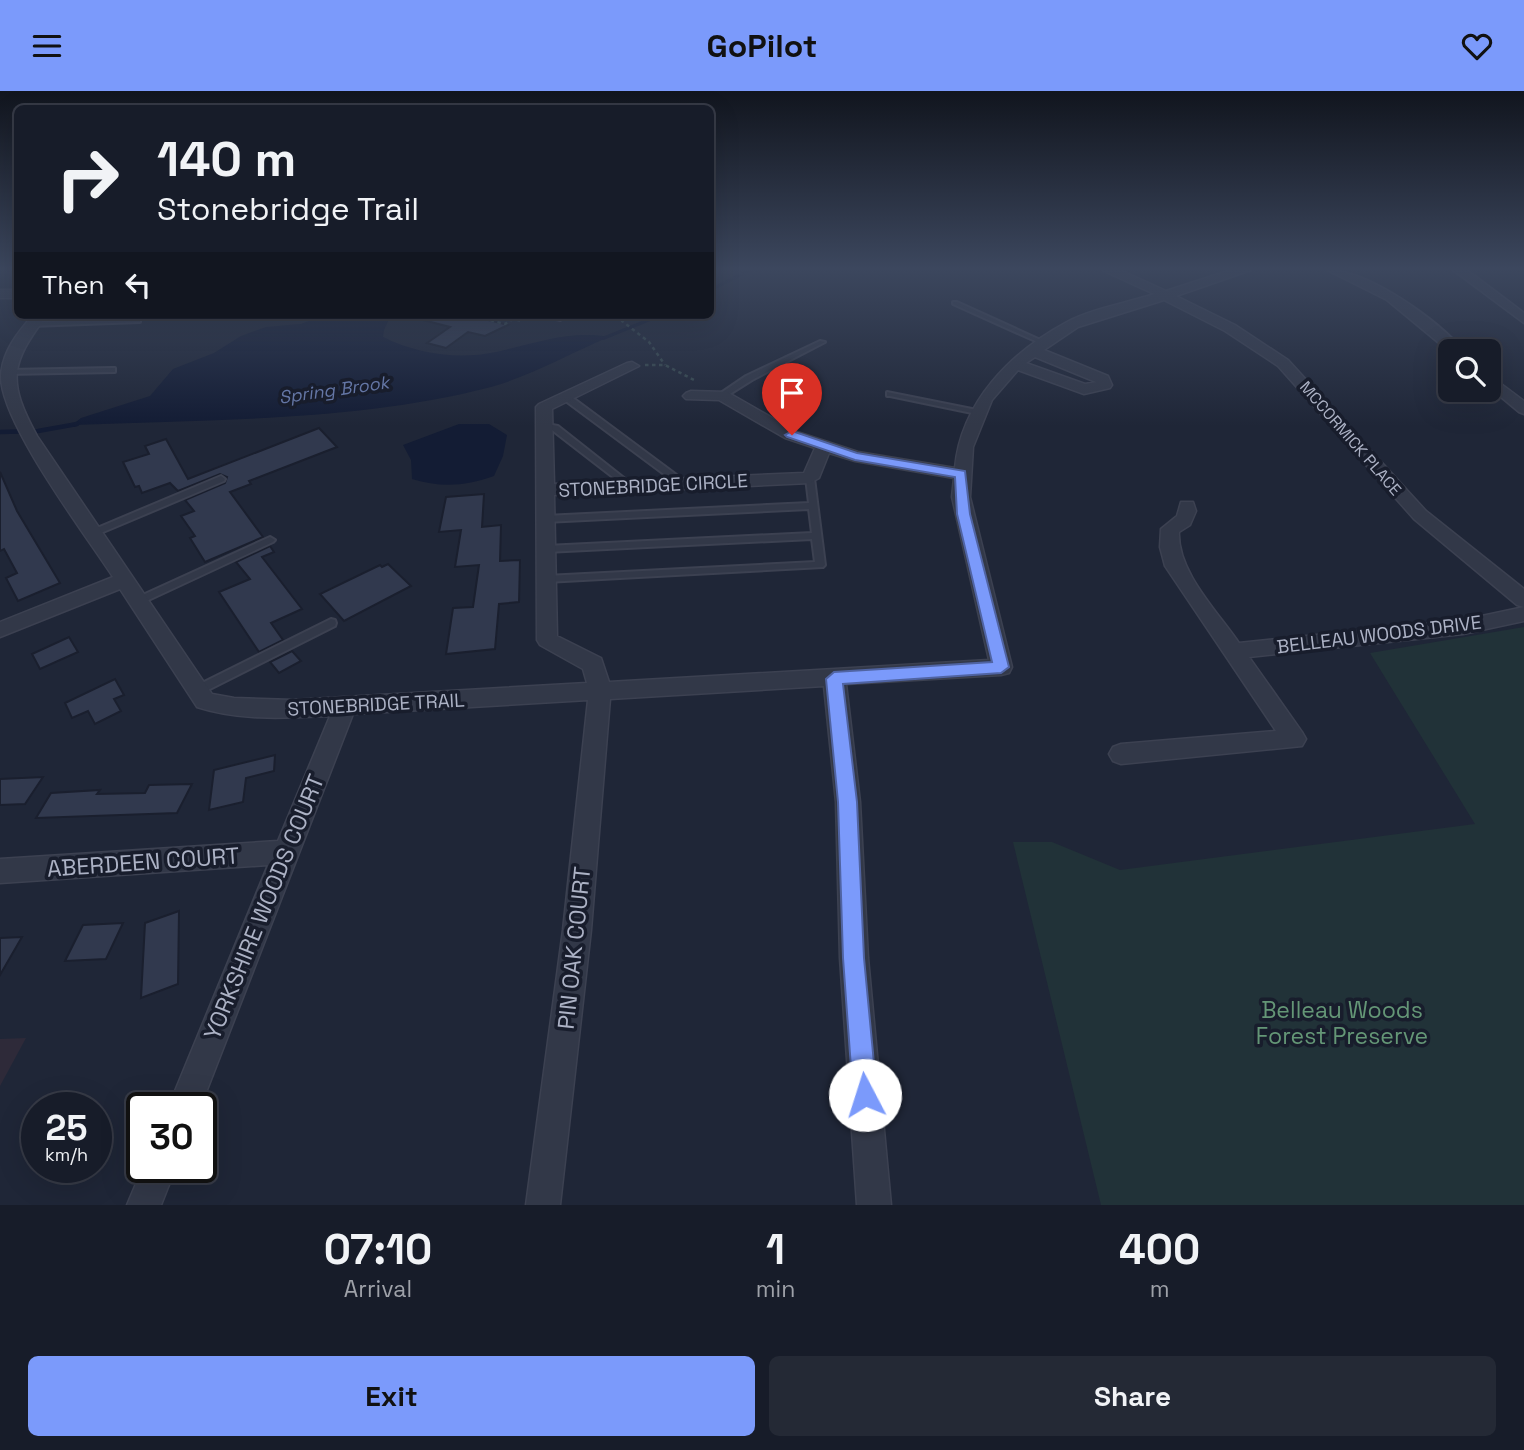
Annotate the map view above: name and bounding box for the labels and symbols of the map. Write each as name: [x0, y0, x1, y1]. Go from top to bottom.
pin: [762, 363, 822, 435]
water label: Spring Brook: [277, 370, 393, 409]
street label: MCCORMICK PLACE: [1295, 377, 1406, 500]
street label: STONEBRIDGE CIRCLE: [558, 468, 748, 503]
street label: BELLEAU WOODS DRIVE: [1275, 610, 1483, 659]
street label: STONEBRIDGE TRAIL: [287, 687, 465, 722]
street label: YORKSHIRE WOODS COURT: [197, 770, 331, 1044]
street label: ABERDEEN COURT: [46, 840, 240, 884]
street label: PIN OAK COURT: [551, 865, 597, 1031]
park label: Belleau Woods Forest Preserve: [1256, 995, 1428, 1051]
position arrow: [828, 1058, 902, 1132]
speed limit sign: 30: [126, 1092, 217, 1183]

